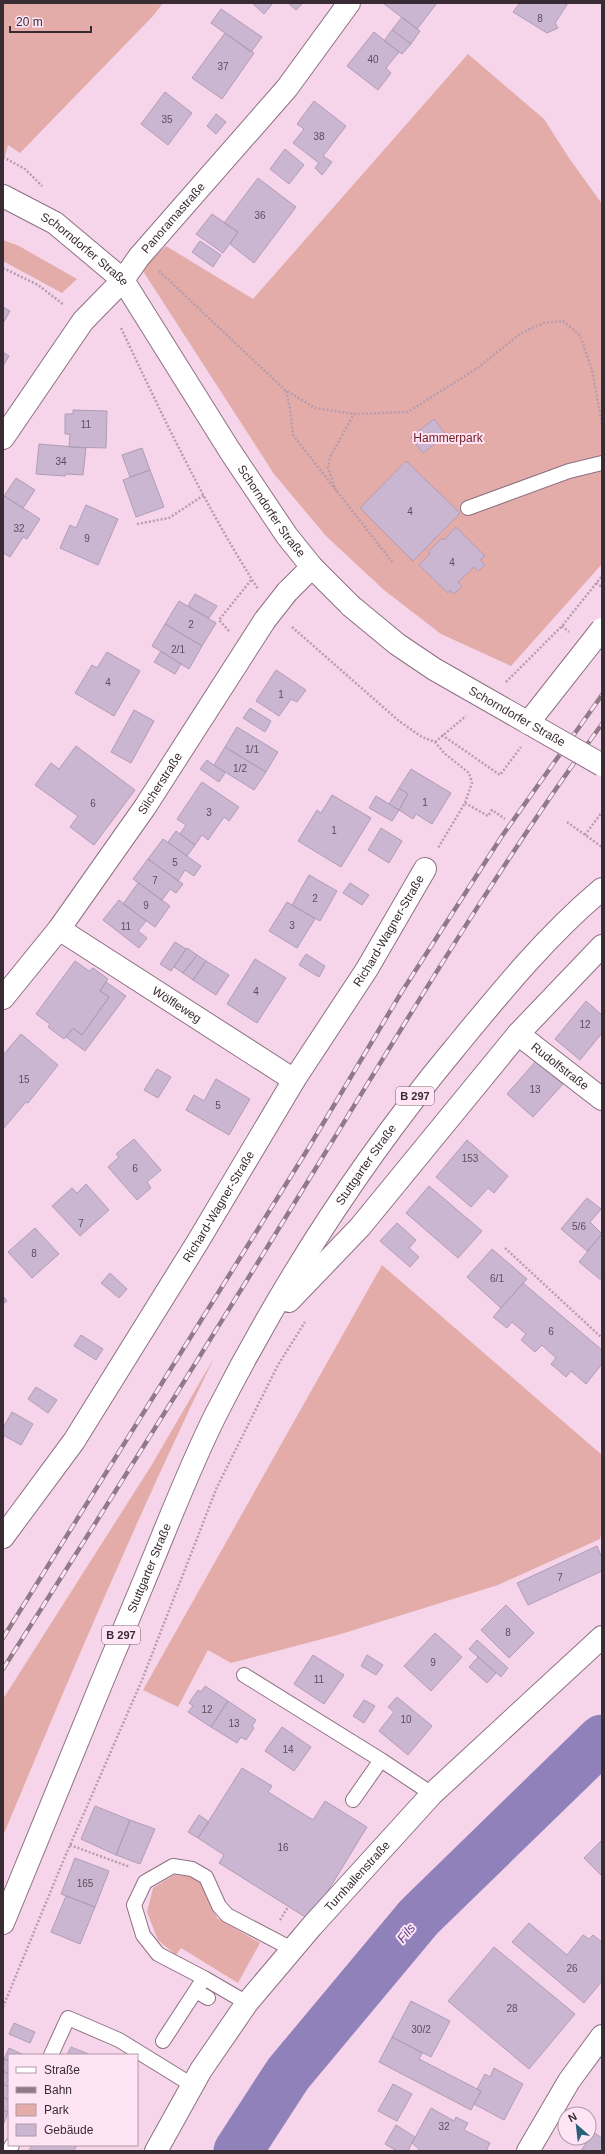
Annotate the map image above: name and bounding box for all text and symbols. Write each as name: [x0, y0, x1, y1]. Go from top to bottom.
scale bar: [10, 8, 91, 34]
house number: 8: [537, 13, 543, 24]
text: 20 m: [16, 15, 43, 29]
house number: 40: [367, 54, 379, 65]
house number: 37: [217, 61, 229, 72]
house number: 35: [161, 114, 173, 125]
house number: 38: [313, 131, 325, 142]
street label: Panoramastraße: [138, 179, 208, 256]
street label: Schorndorfer Straße: [38, 210, 132, 288]
house number: 36: [254, 210, 266, 221]
house number: 11: [81, 419, 92, 430]
park label: Hammerpark: [413, 431, 484, 445]
house number: 34: [55, 456, 67, 467]
street label: Schorndorfer Straße: [234, 462, 308, 560]
house number: 4: [407, 506, 413, 517]
house number: 32: [13, 523, 25, 534]
house number: 9: [84, 533, 90, 544]
house number: 4: [449, 557, 455, 568]
house number: 2: [188, 619, 194, 630]
house number: 2/1: [171, 644, 185, 655]
house number: 4: [105, 677, 111, 688]
street label: Schorndorfer Straße: [466, 683, 568, 750]
house number: 1: [278, 689, 284, 700]
house number: 1/1: [245, 744, 259, 755]
street label: Silcherstraße: [135, 750, 185, 817]
house number: 1/2: [233, 763, 247, 774]
house number: 1: [422, 797, 428, 808]
house number: 6: [90, 798, 96, 809]
house number: 3: [206, 807, 212, 818]
house number: 1: [331, 825, 337, 836]
house number: 5: [172, 857, 178, 868]
street label: Richard-Wagner-Straße: [350, 872, 427, 989]
house number: 7: [152, 875, 158, 886]
house number: 2: [312, 893, 318, 904]
house number: 9: [143, 900, 149, 911]
house number: 3: [289, 920, 295, 931]
house number: 11: [121, 921, 132, 932]
street label: Wölfleweg: [150, 984, 204, 1026]
house number: 4: [253, 986, 259, 997]
house number: 12: [579, 1019, 591, 1030]
street label: Rudolfstraße: [528, 1040, 592, 1093]
house number: 15: [18, 1074, 30, 1085]
house number: 13: [529, 1084, 541, 1095]
road number: B 297: [396, 1087, 434, 1105]
house number: 5: [215, 1100, 221, 1111]
street label: Stuttgarter Straße: [333, 1121, 399, 1208]
street label: Richard-Wagner-Straße: [180, 1148, 257, 1265]
house number: 153: [462, 1153, 479, 1164]
house number: 6: [132, 1163, 138, 1174]
house number: 7: [78, 1218, 84, 1229]
house number: 5/6: [572, 1221, 586, 1232]
house number: 8: [31, 1248, 37, 1259]
house number: 6/1: [490, 1273, 504, 1284]
house number: 6: [548, 1326, 554, 1337]
street label: Stuttgarter Straße: [125, 1521, 174, 1615]
house number: 7: [557, 1572, 563, 1583]
road number: B 297: [102, 1626, 140, 1644]
house number: 8: [505, 1627, 511, 1638]
house number: 9: [430, 1657, 436, 1668]
house number: 11: [314, 1674, 325, 1685]
house number: 12: [201, 1704, 213, 1715]
house number: 10: [400, 1714, 412, 1725]
house number: 13: [228, 1718, 240, 1729]
house number: 14: [282, 1744, 294, 1755]
street label: Turnhallenstraße: [322, 1838, 393, 1914]
house number: 16: [277, 1842, 289, 1853]
house number: 165: [77, 1878, 94, 1889]
water label: Fils: [394, 1920, 419, 1946]
house number: 26: [566, 1963, 578, 1974]
house number: 28: [506, 2003, 518, 2014]
house number: 30/2: [411, 2024, 431, 2035]
legend: [8, 2054, 138, 2146]
text: Straße: [44, 2063, 80, 2077]
text: Bahn: [44, 2083, 72, 2097]
text: Park: [44, 2103, 70, 2117]
north arrow: [557, 2106, 597, 2146]
text: N: [566, 2110, 579, 2124]
house number: 32: [438, 2121, 450, 2132]
text: Gebäude: [44, 2123, 94, 2137]

